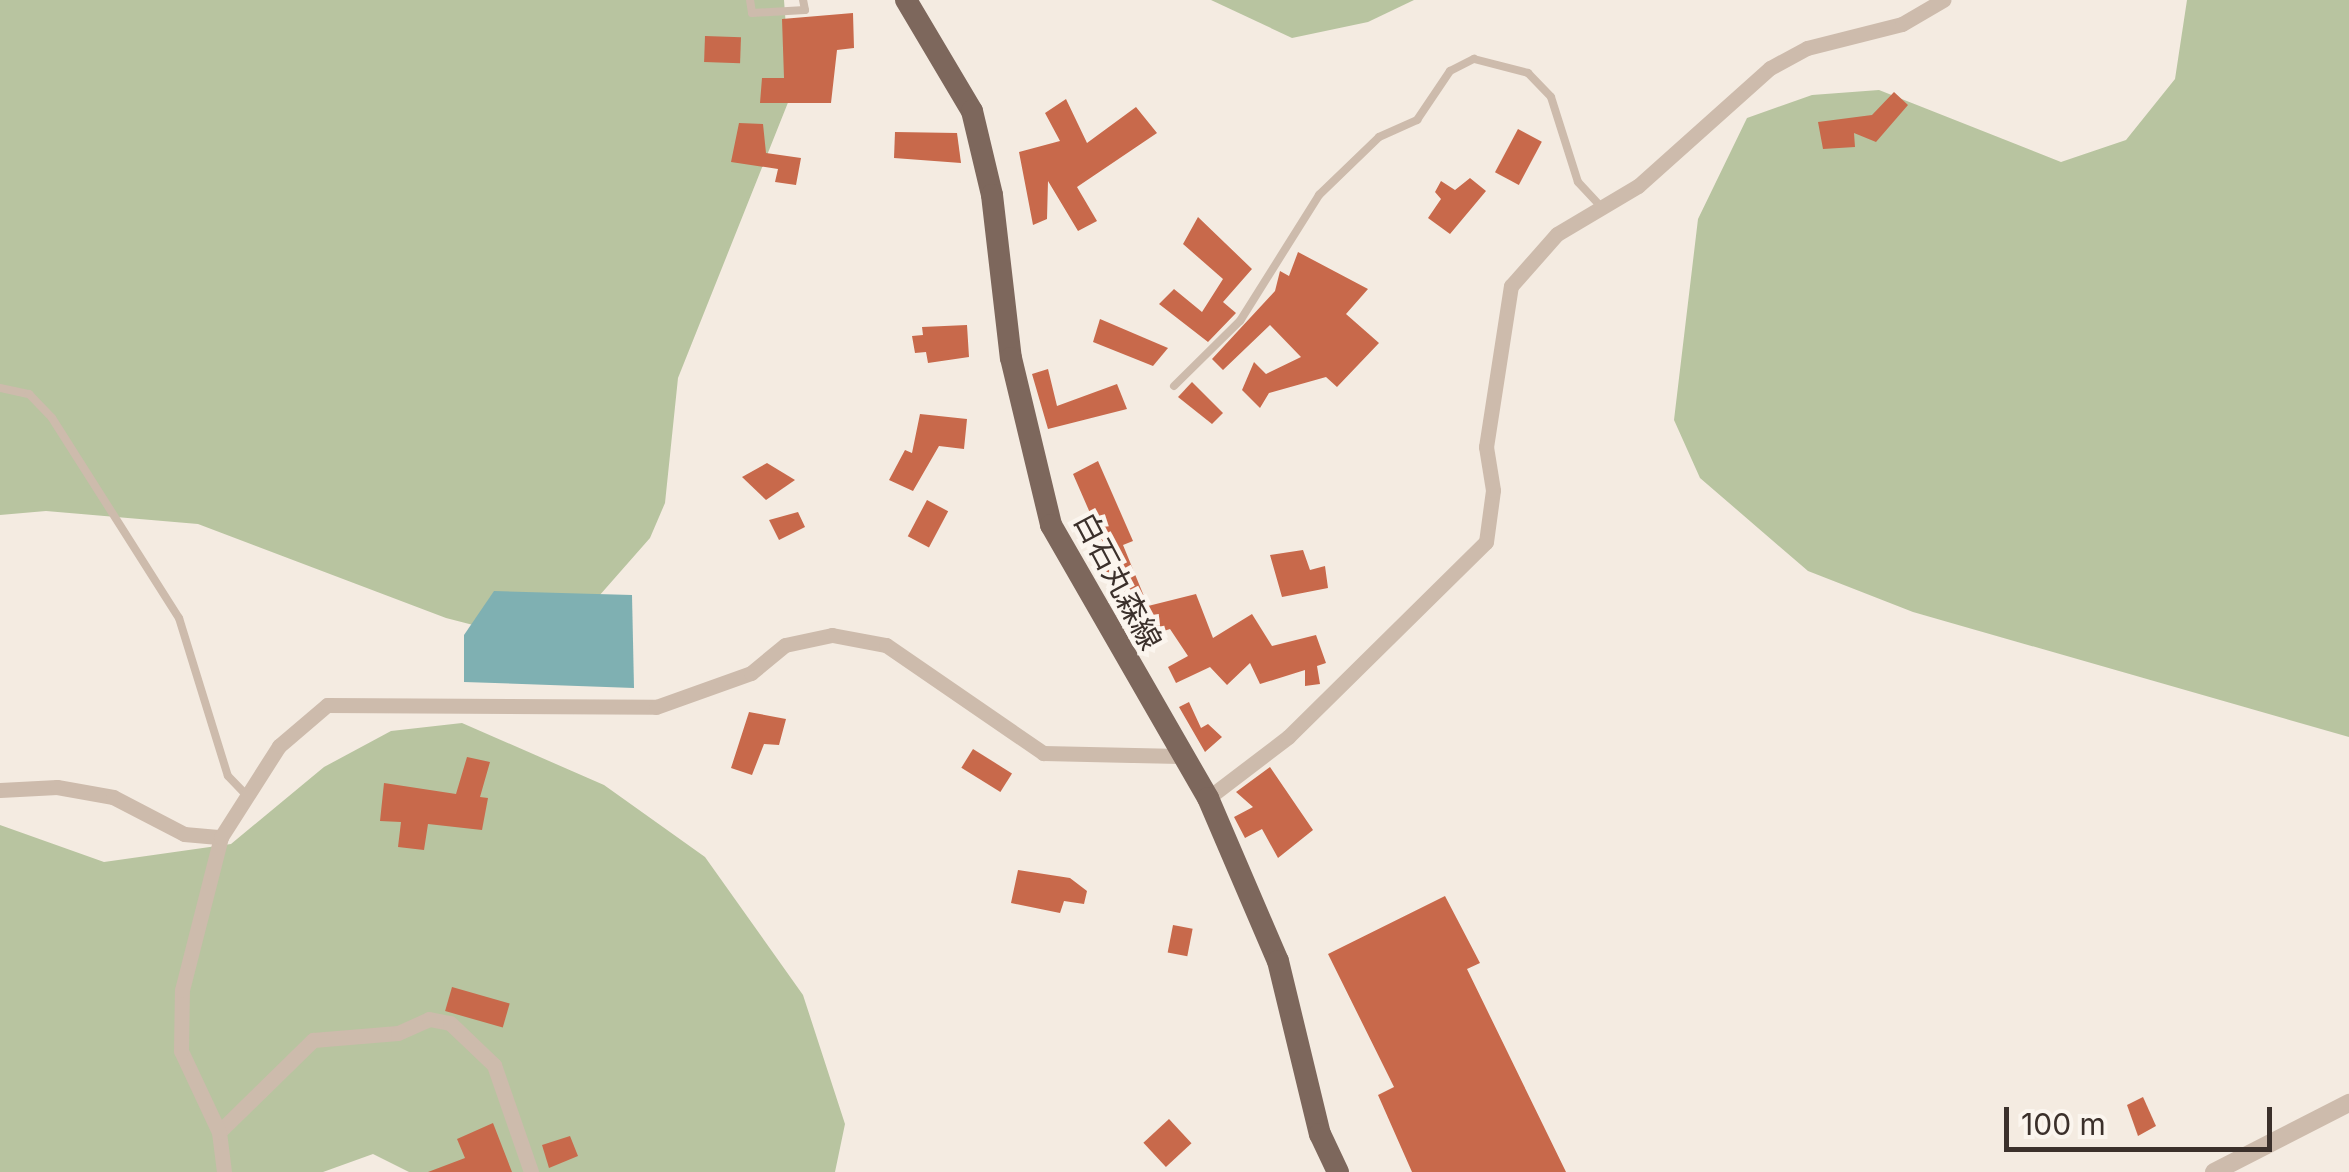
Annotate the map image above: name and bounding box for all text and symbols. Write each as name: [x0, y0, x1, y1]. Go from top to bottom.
street label: 白石丸森線: [1067, 506, 1169, 656]
scale bar: [2009, 1087, 2276, 1149]
text: 100 m: [2021, 1106, 2106, 1142]

